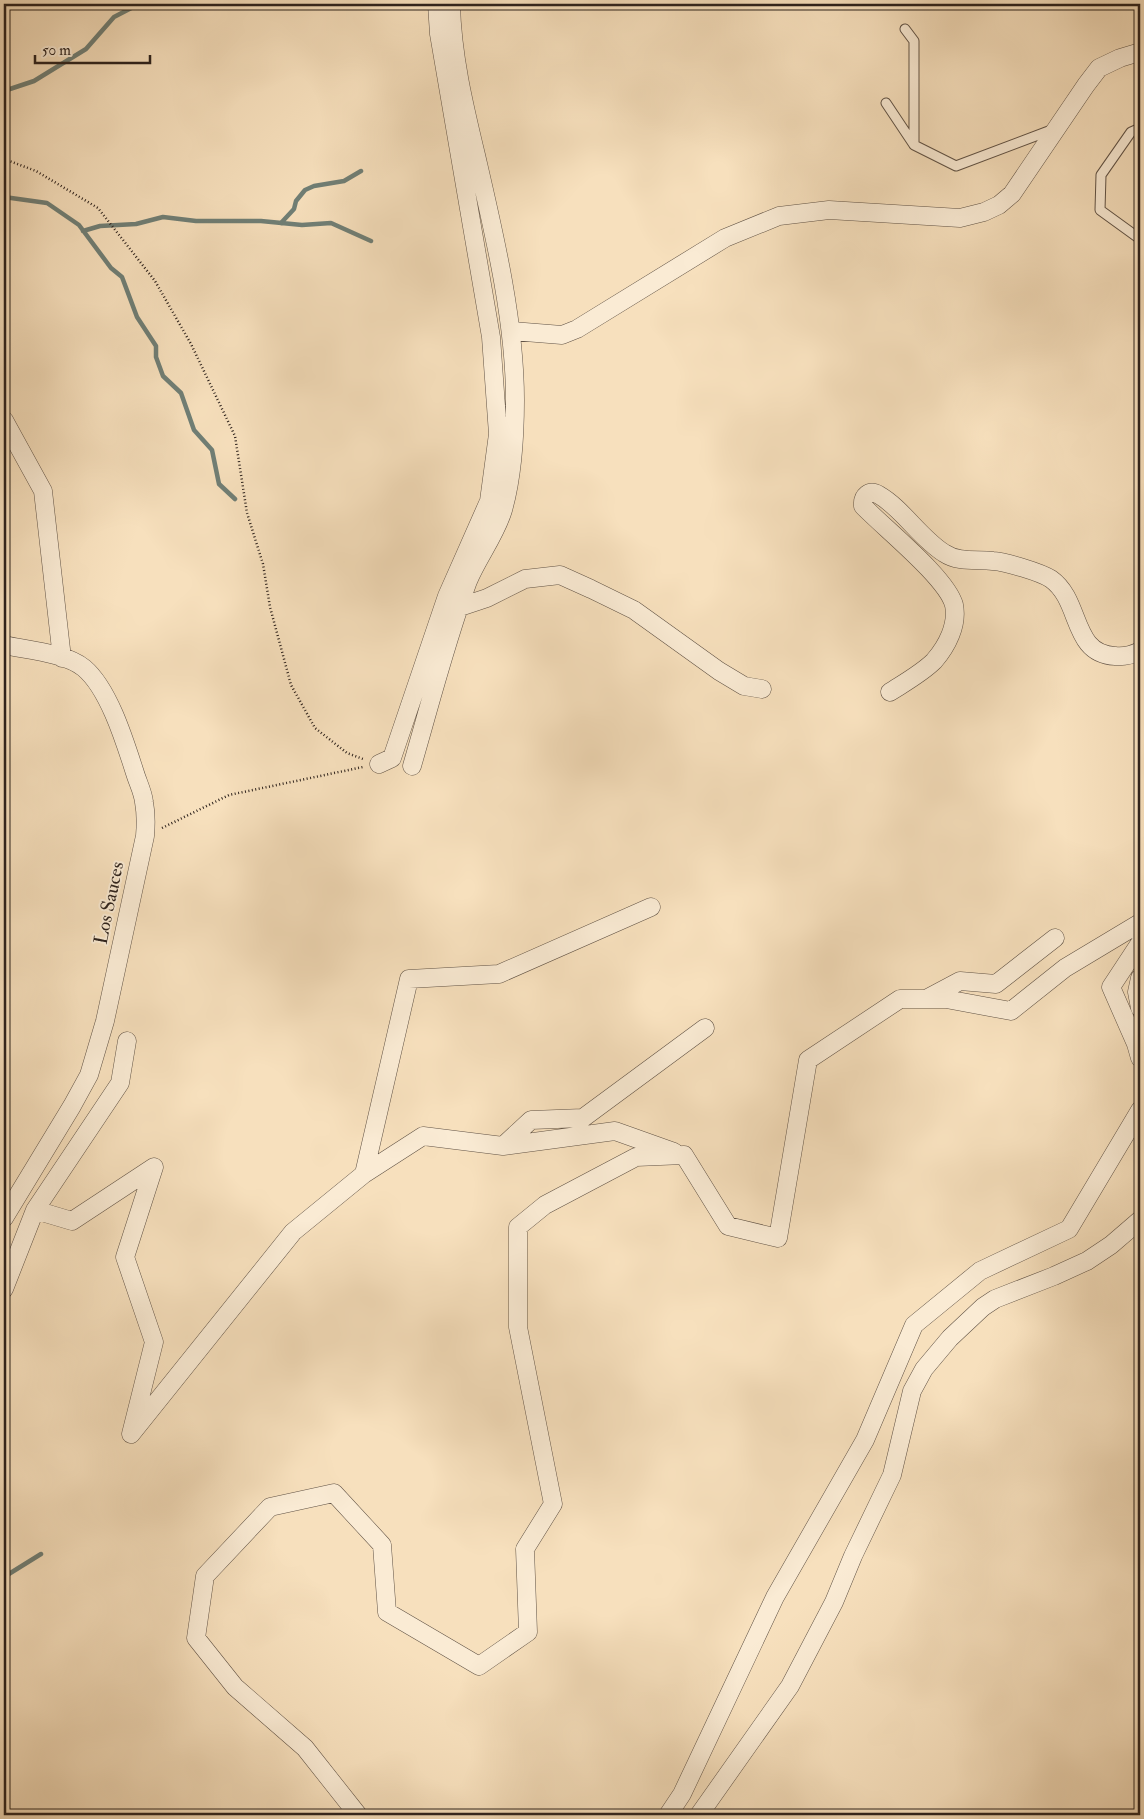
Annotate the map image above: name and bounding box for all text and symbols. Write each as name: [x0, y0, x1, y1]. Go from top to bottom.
scale bar: [35, 32, 150, 64]
text: 50 m: [42, 41, 71, 60]
street label: Los Sauces: [89, 859, 129, 947]

